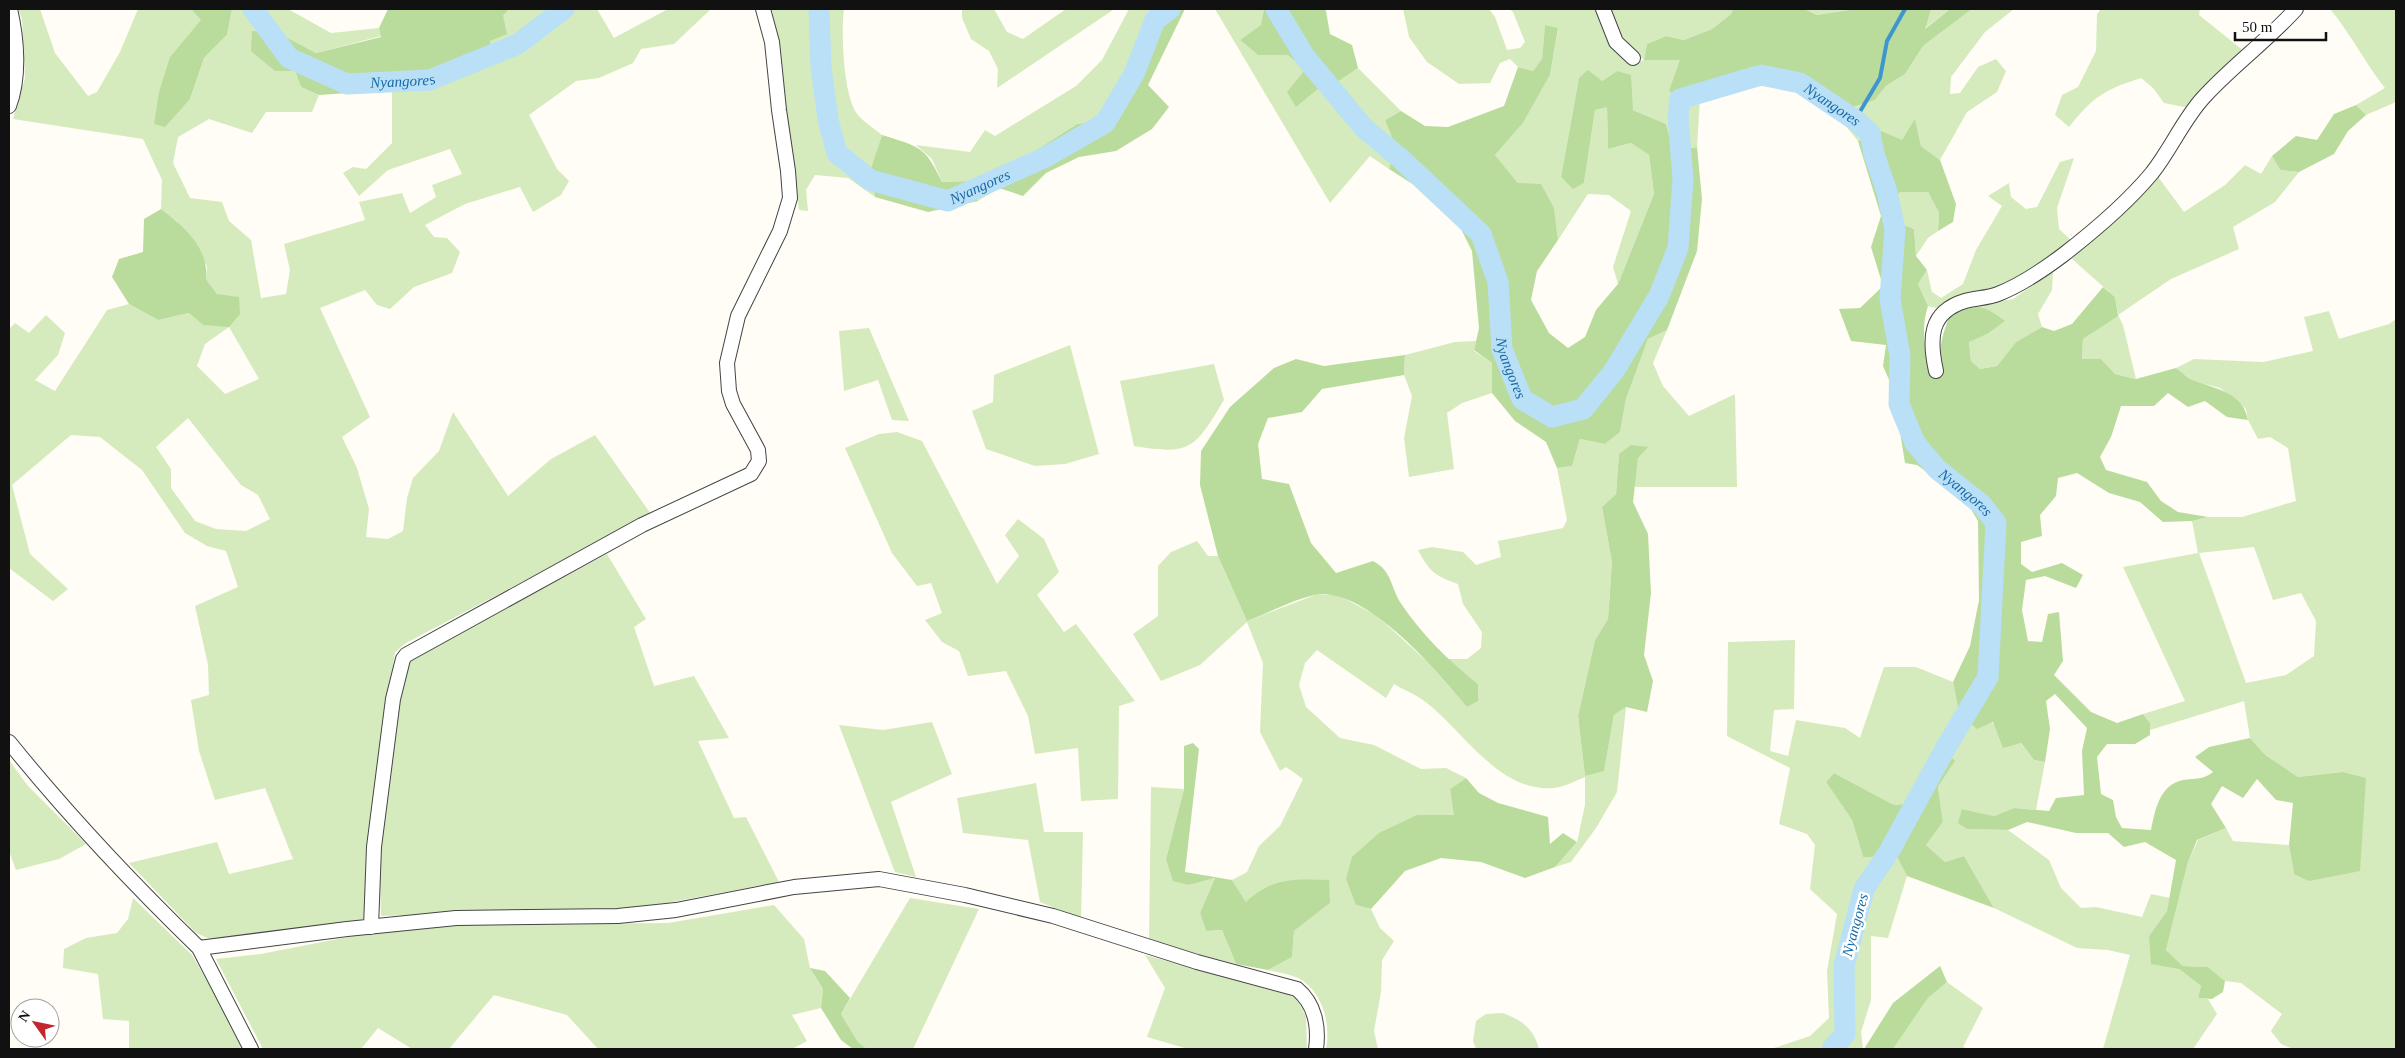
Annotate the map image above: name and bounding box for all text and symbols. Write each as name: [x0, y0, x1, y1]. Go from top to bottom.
scale bar: [2235, 10, 2326, 42]
text: 50 m: [2242, 19, 2273, 35]
water label: Nyangores: [369, 71, 438, 91]
water label: Nyangores: [1800, 80, 1864, 129]
water label: Nyangores: [946, 166, 1013, 208]
water label: Nyangores: [1493, 336, 1529, 401]
water label: Nyangores: [1935, 465, 1996, 519]
water label: Nyangores: [1839, 892, 1871, 959]
north arrow: [10, 998, 60, 1048]
text: N: [15, 1008, 34, 1025]

